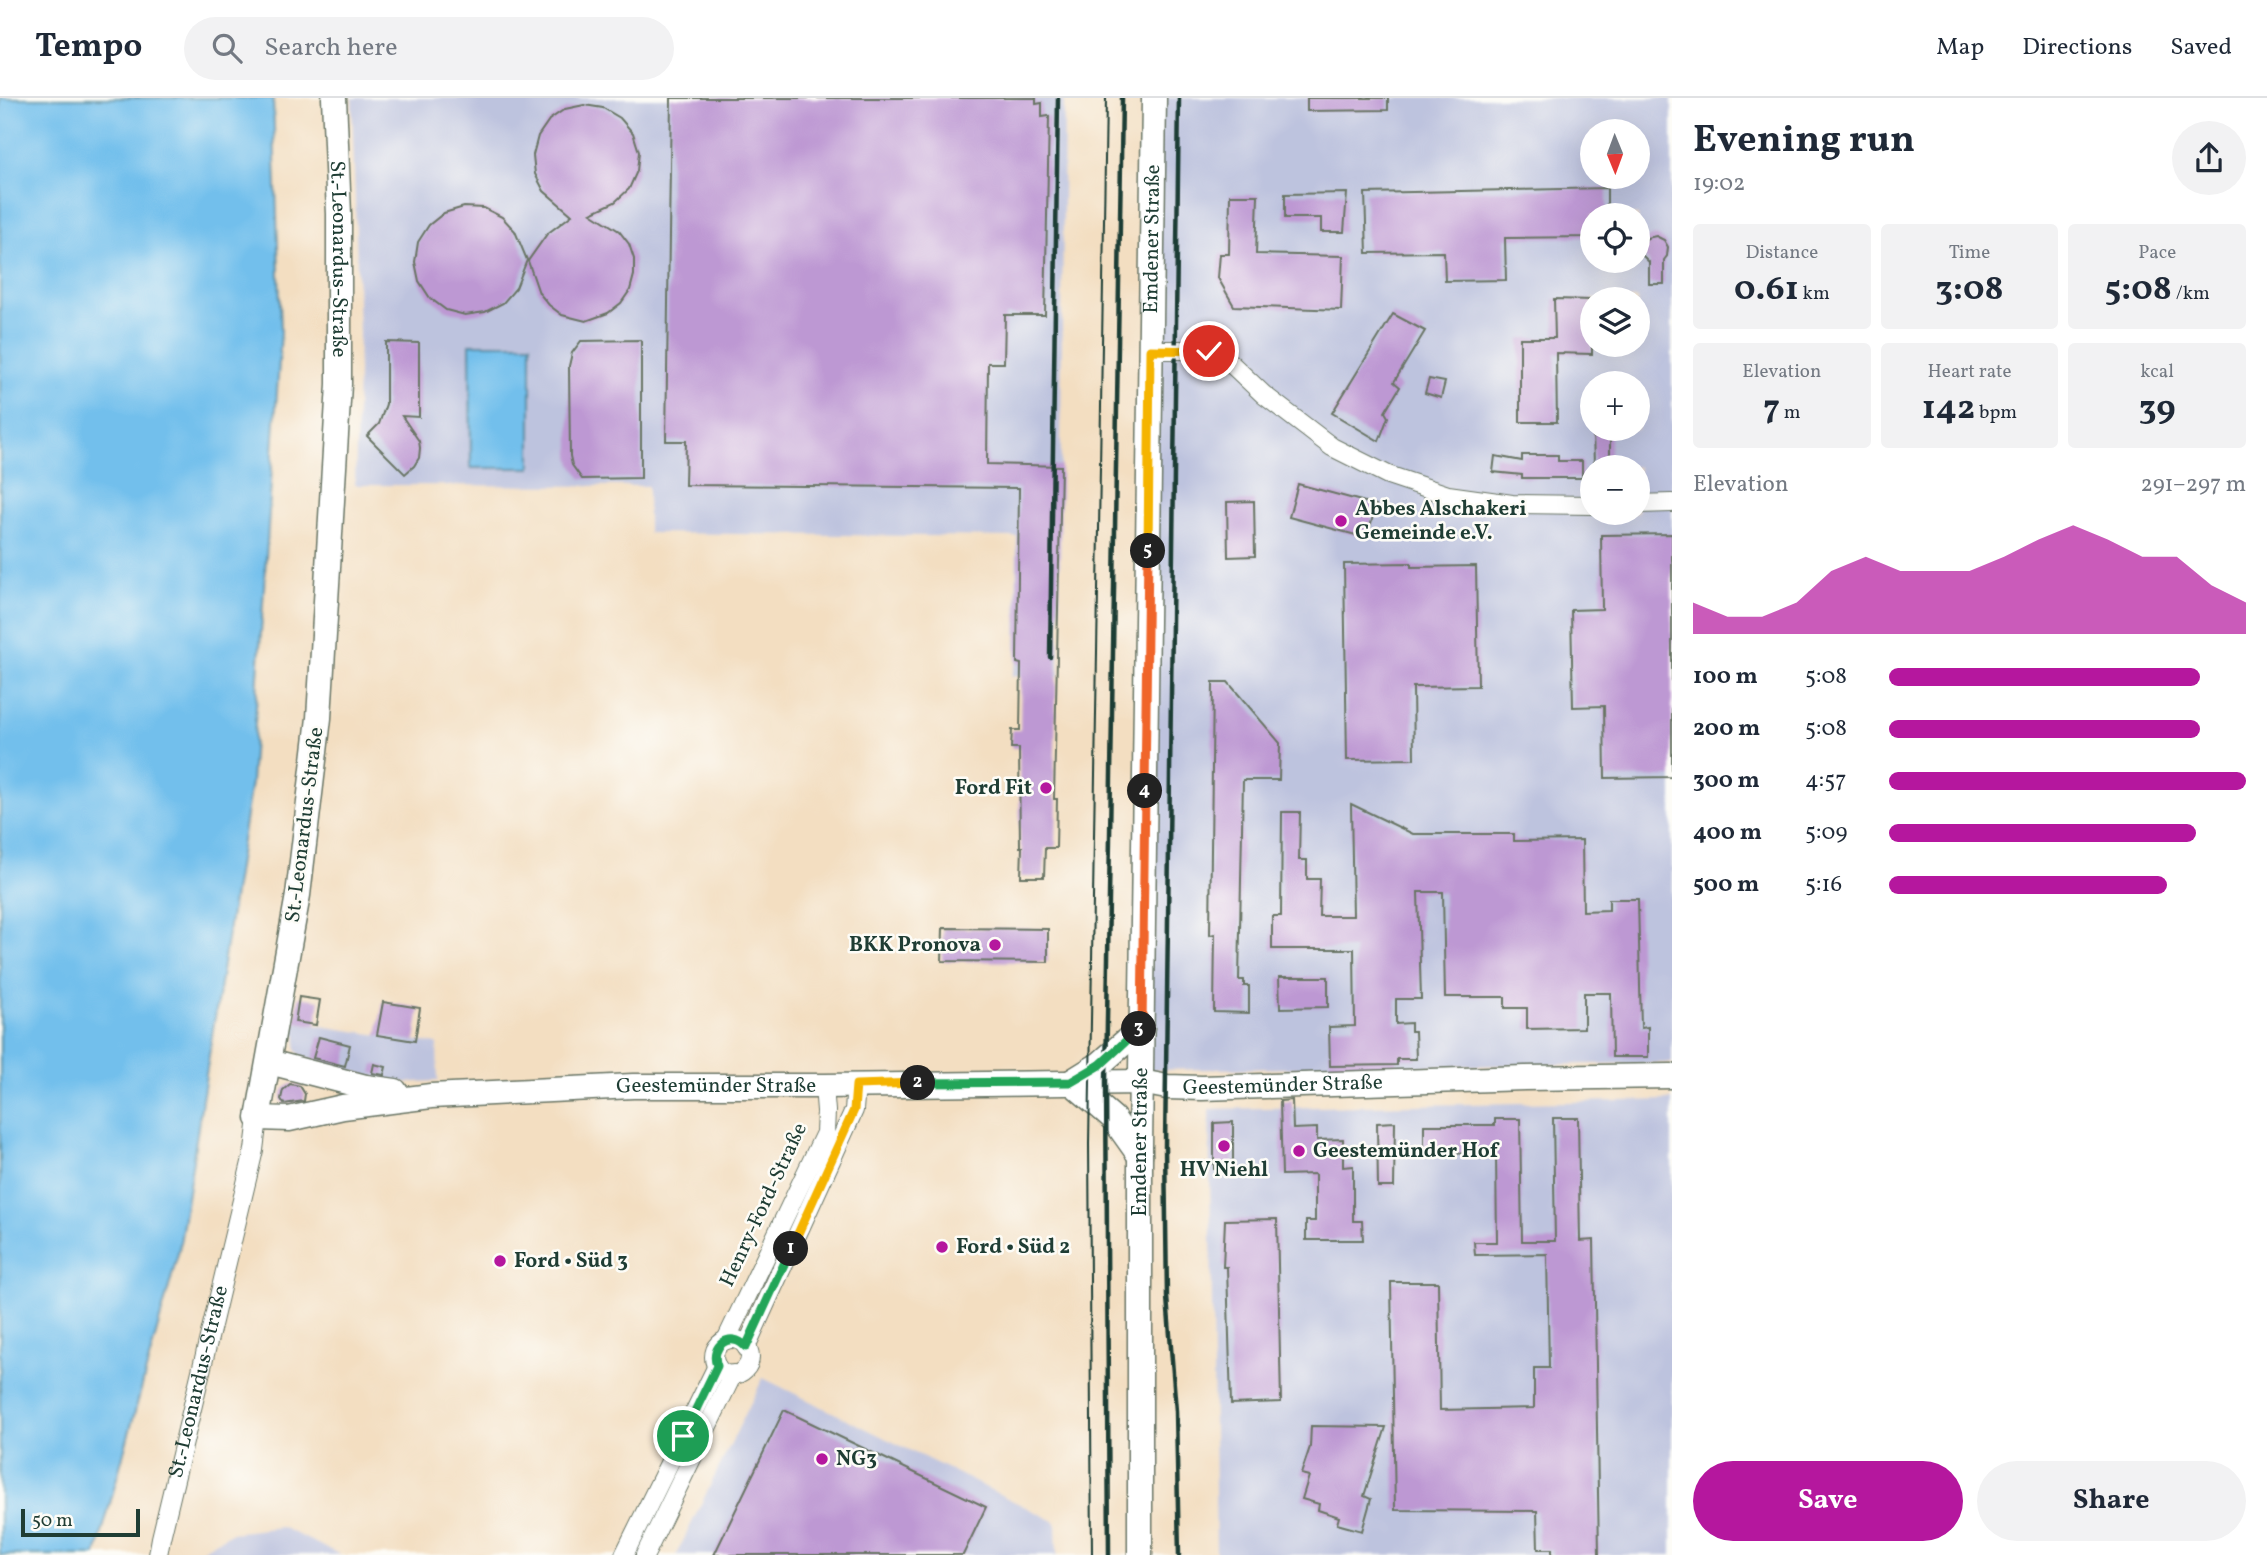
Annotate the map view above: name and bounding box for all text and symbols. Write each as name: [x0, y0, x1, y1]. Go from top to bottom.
search box: [184, 17, 674, 80]
text: Tempo: [35, 25, 142, 71]
icon: search: [208, 29, 246, 67]
text: Search here: [264, 30, 398, 66]
text: Map: [1936, 31, 1984, 65]
text: Directions: [2022, 31, 2132, 65]
text: Saved: [2170, 31, 2232, 65]
text: Evening run: [1693, 115, 1915, 168]
north arrow: [1580, 119, 1650, 189]
map controls: [1580, 119, 1650, 525]
button: share: [2172, 121, 2246, 195]
street label: St.-Leonardus-Straße: [322, 160, 354, 357]
street label: Emdener Straße: [1137, 164, 1168, 314]
text: 19:02: [1693, 168, 1745, 200]
button: locate: [1580, 203, 1650, 273]
text: Distance: [1745, 240, 1818, 266]
text: Time: [1949, 240, 1990, 266]
text: Pace: [2138, 240, 2176, 266]
text: 0.61: [1734, 266, 1799, 314]
text: 3:08: [1935, 266, 2004, 314]
text: 5:08: [2105, 266, 2172, 314]
text: km: [1799, 281, 1830, 307]
text: /km: [2172, 281, 2210, 307]
button: layers: [1580, 287, 1650, 357]
pin: [1179, 321, 1239, 381]
icon: check: [1190, 332, 1228, 370]
text: Elevation: [1742, 359, 1821, 385]
text: Heart rate: [1928, 359, 2011, 385]
text: kcal: [2140, 359, 2174, 385]
button: +: [1580, 371, 1650, 441]
text: 7: [1763, 385, 1780, 433]
text: 142: [1922, 385, 1975, 433]
text: 39: [2139, 385, 2175, 433]
text: m: [1780, 400, 1801, 426]
text: bpm: [1975, 400, 2017, 426]
button: −: [1580, 455, 1650, 525]
text: Elevation: [1693, 469, 1789, 501]
text: 291–297 m: [2141, 469, 2246, 501]
place label: Abbes Alschakeri Gemeinde e.V.: [1355, 495, 1527, 548]
marker: Abbes Alschakeri Gemeinde e.V.: [1333, 513, 1349, 529]
pin: 5: [1130, 533, 1166, 568]
text: 5: [1143, 537, 1152, 563]
text: 100 m: [1693, 661, 1758, 693]
text: 5:08: [1805, 661, 1847, 693]
text: 200 m: [1693, 713, 1760, 745]
text: 5:08: [1805, 713, 1847, 745]
street label: St.-Leonardus-Straße: [279, 725, 331, 924]
text: 300 m: [1693, 765, 1760, 797]
text: 4:57: [1805, 765, 1846, 797]
place label: Ford Fit: [955, 774, 1032, 803]
pin: 4: [1128, 774, 1162, 808]
text: 4: [1139, 777, 1150, 803]
marker: Ford Fit: [1038, 780, 1054, 796]
text: 400 m: [1693, 817, 1762, 849]
text: 5:09: [1805, 817, 1847, 849]
text: 500 m: [1693, 869, 1759, 901]
text: 5:16: [1805, 869, 1842, 901]
place label: BKK Pronova: [849, 931, 981, 960]
marker: BKK Pronova: [987, 937, 1003, 953]
pin: 3: [1122, 1012, 1156, 1046]
text: 3: [1134, 1015, 1143, 1041]
pin: 2: [900, 1066, 936, 1100]
street label: Emdener Straße: [1126, 1067, 1156, 1217]
street label: Geestemünder Straße: [1182, 1068, 1383, 1103]
text: 2: [913, 1069, 922, 1095]
street label: Geestemünder Straße: [616, 1072, 816, 1101]
street label: Henry-Ford-Straße: [713, 1118, 815, 1292]
place label: Geestemünder Hof: [1313, 1137, 1500, 1166]
marker: HV Niehl: [1216, 1138, 1232, 1154]
marker: Geestemünder Hof: [1291, 1143, 1307, 1159]
place label: HV Niehl: [1180, 1156, 1268, 1185]
pin: 1: [774, 1232, 808, 1266]
place label: Ford • Süd 2: [956, 1233, 1070, 1262]
text: 1: [787, 1235, 794, 1261]
marker: Ford • Süd 2: [934, 1239, 950, 1255]
place label: Ford • Süd 3: [514, 1247, 628, 1276]
marker: Ford • Süd 3: [492, 1253, 508, 1269]
street label: St.-Leonardus-Straße: [161, 1282, 236, 1481]
pin: [653, 1406, 713, 1466]
icon: arrive: [664, 1417, 702, 1455]
place label: NG3: [836, 1445, 877, 1474]
marker: NG3: [814, 1451, 830, 1467]
button: Save: [1693, 1461, 1963, 1541]
button: Share: [1977, 1461, 2246, 1541]
scale bar: [21, 1506, 140, 1538]
text: 50 m: [32, 1508, 73, 1534]

